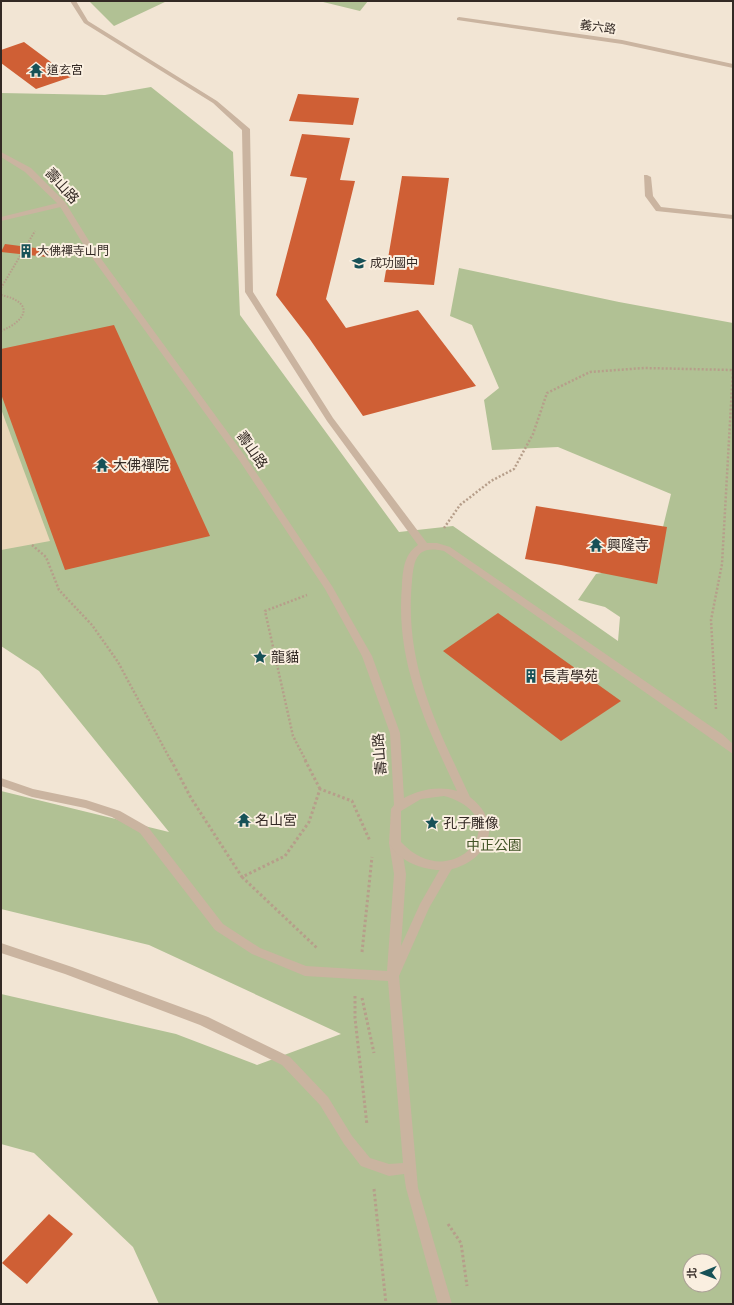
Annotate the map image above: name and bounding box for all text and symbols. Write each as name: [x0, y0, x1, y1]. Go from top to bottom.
street label: 義六路: [579, 18, 617, 36]
temple icon: 道玄宮: [28, 62, 44, 78]
place label: 道玄宮: [47, 63, 83, 77]
street label: 壽山路: [42, 165, 82, 207]
building icon: 大佛禪寺山門: [18, 243, 34, 259]
place label: 大佛禪寺山門: [37, 244, 109, 258]
school or university icon: 成功國中: [351, 255, 367, 271]
place label: 成功國中: [370, 256, 418, 270]
street label: 壽山路: [233, 428, 271, 472]
temple icon: 大佛禪院: [94, 457, 110, 473]
place label: 大佛禪院: [113, 457, 169, 474]
temple icon: 興隆寺: [588, 537, 604, 553]
place label: 興隆寺: [607, 537, 649, 554]
place icon: 龍貓: [252, 649, 268, 665]
place label: 龍貓: [271, 649, 299, 666]
building icon: 長青學苑: [523, 668, 539, 684]
place label: 長青學苑: [542, 668, 598, 685]
street label: 壽山路: [370, 732, 390, 776]
temple icon: 名山宮: [236, 812, 252, 828]
place label: 名山宮: [255, 812, 297, 829]
place icon: 孔子雕像: [424, 815, 440, 831]
place label: 孔子雕像: [443, 815, 499, 832]
park label: 中正公園: [466, 837, 522, 854]
north arrow: [682, 1253, 722, 1293]
text: 北: [686, 1268, 699, 1279]

